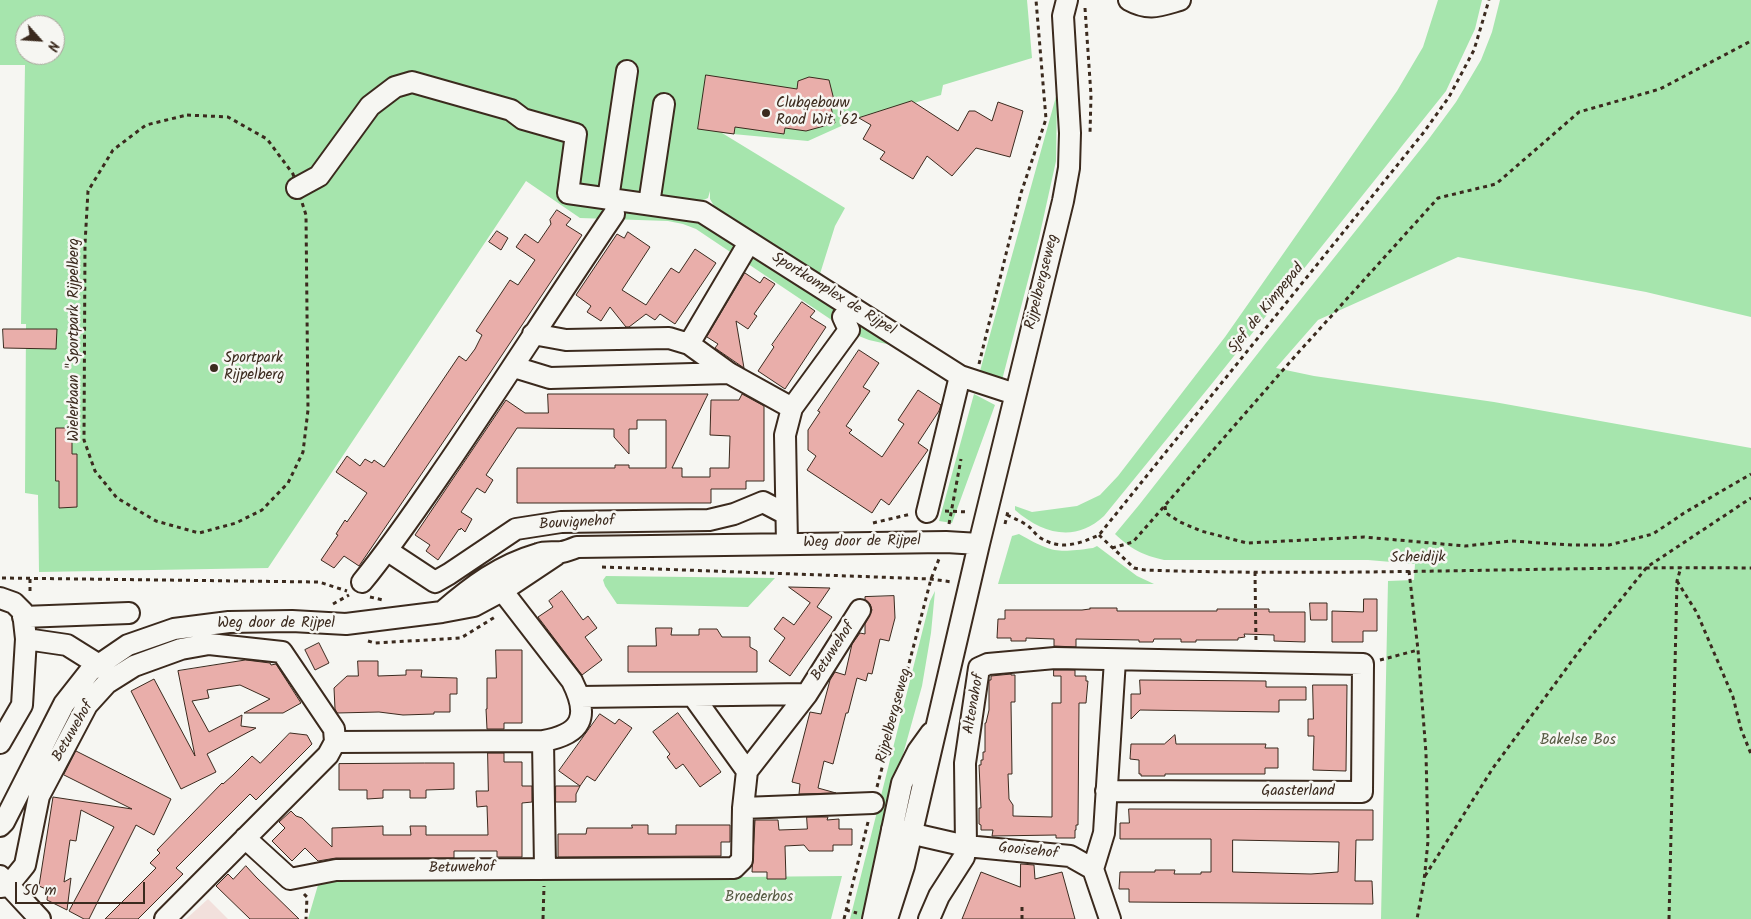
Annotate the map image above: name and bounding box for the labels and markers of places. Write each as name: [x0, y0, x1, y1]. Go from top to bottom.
place label: Clubgebouw Rood Wit '62: [776, 95, 858, 130]
marker: Clubgebouw Rood Wit '62: [760, 107, 772, 119]
place label: Sportpark Rijpelberg: [224, 350, 284, 385]
marker: Sportpark Rijpelberg: [208, 362, 220, 374]

